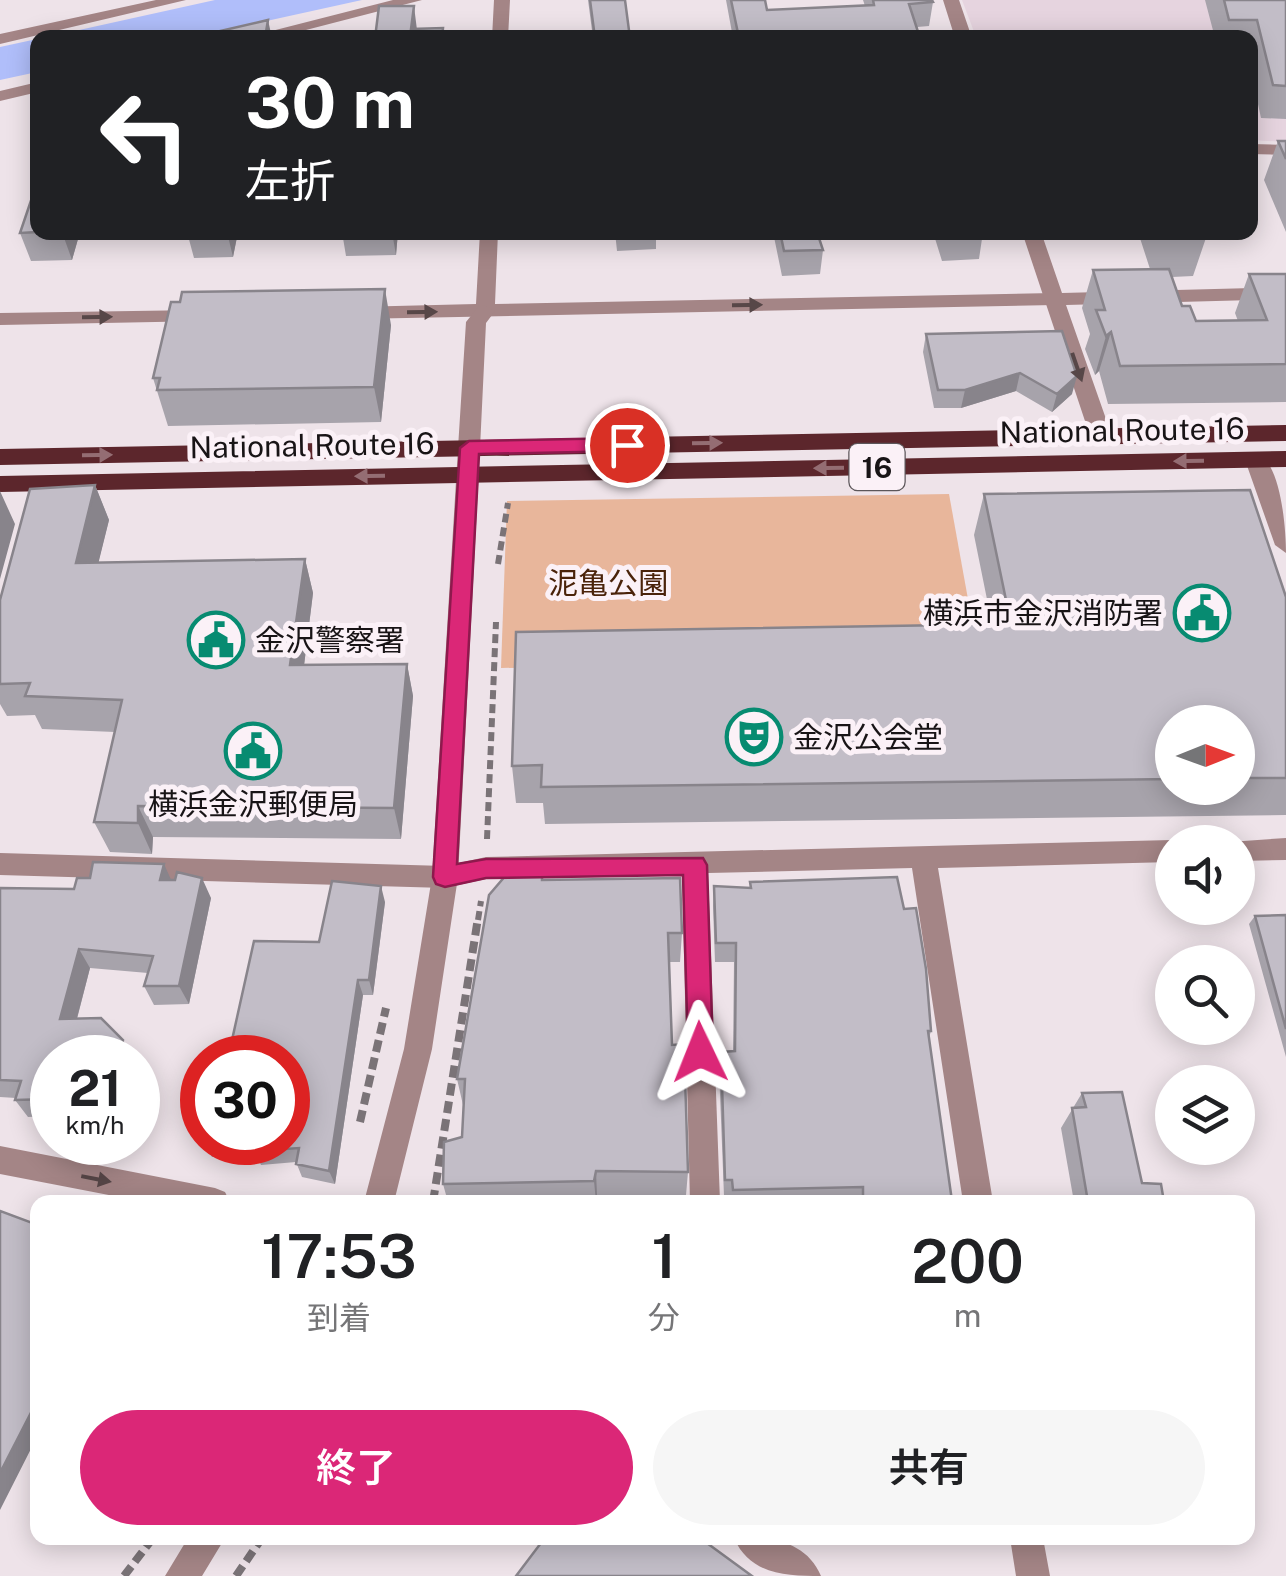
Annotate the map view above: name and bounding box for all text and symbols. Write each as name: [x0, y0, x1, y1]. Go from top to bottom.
text: 30 m: [245, 61, 415, 144]
icon: left: [80, 70, 210, 200]
text: 左折: [245, 154, 335, 207]
one-way arrow: [732, 297, 764, 313]
one-way arrow: [407, 304, 439, 320]
one-way arrow: [82, 309, 114, 325]
one-way arrow: [1071, 353, 1086, 383]
pin: [585, 403, 670, 488]
street label: National Route 16: [999, 410, 1245, 450]
icon: arrive: [600, 418, 655, 473]
street label: National Route 16: [189, 425, 435, 465]
one-way arrow: [691, 435, 723, 451]
road number: 16: [850, 444, 904, 490]
one-way arrow: [82, 447, 114, 463]
one-way arrow: [1172, 453, 1204, 469]
one-way arrow: [812, 460, 844, 476]
one-way arrow: [354, 469, 386, 485]
park label: 泥亀公園: [548, 565, 668, 601]
public building icon: 横浜市金沢消防署: [1172, 583, 1232, 643]
place label: 横浜市金沢消防署: [923, 595, 1163, 631]
public building icon: 金沢警察署: [186, 610, 246, 670]
place label: 金沢警察署: [255, 622, 405, 658]
north arrow: [1155, 705, 1255, 805]
map controls: [1155, 705, 1255, 1165]
theatre icon: 金沢公会堂: [724, 707, 784, 767]
place label: 金沢公会堂: [793, 719, 943, 755]
public building icon: 横浜金沢郵便局: [223, 721, 283, 781]
place label: 横浜金沢郵便局: [148, 786, 358, 822]
button: sound: [1155, 825, 1255, 925]
button: search: [1155, 945, 1255, 1045]
position arrow: [648, 1000, 752, 1104]
speed limit sign: 30: [180, 1035, 310, 1165]
text: 21: [68, 1058, 122, 1117]
button: layers: [1155, 1065, 1255, 1165]
text: km/h: [66, 1110, 124, 1140]
one-way arrow: [80, 1172, 112, 1187]
text: 17:53: [261, 1221, 417, 1292]
text: 1: [651, 1221, 677, 1292]
text: 200: [911, 1226, 1024, 1297]
text: m: [954, 1297, 981, 1334]
text: 到着: [307, 1299, 371, 1336]
text: 分: [648, 1299, 680, 1336]
button: 終了: [80, 1410, 633, 1525]
button: 共有: [653, 1410, 1205, 1525]

